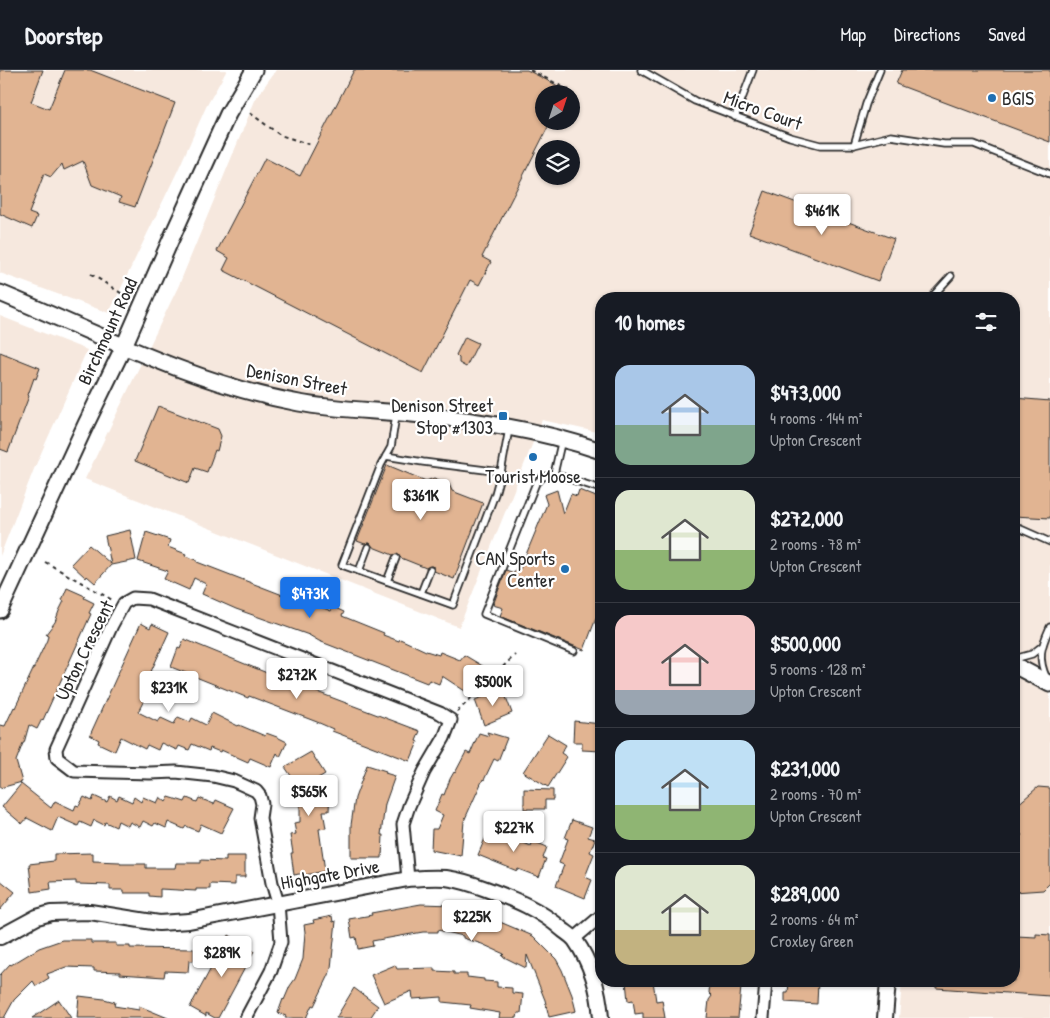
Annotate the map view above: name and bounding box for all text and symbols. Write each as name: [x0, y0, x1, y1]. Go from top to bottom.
text: Doorstep: [25, 19, 102, 51]
text: Map: [841, 22, 866, 47]
text: Directions: [894, 22, 960, 47]
text: Saved: [988, 22, 1025, 47]
street label: Micro Court: [720, 84, 806, 136]
north arrow: [535, 85, 580, 130]
map controls: [535, 85, 580, 185]
place label: BGIS: [1002, 85, 1034, 111]
marker: BGIS: [986, 92, 998, 104]
button: layers: [535, 140, 580, 185]
pin: $461K: [787, 194, 857, 236]
text: $461K: [805, 199, 839, 221]
street label: Birchmount Road: [71, 273, 143, 389]
text: 10 homes: [615, 308, 685, 337]
icon: filters: [972, 308, 1000, 336]
street label: Denison Street: [245, 357, 350, 402]
text: $473,000: [770, 378, 841, 407]
icon: home: [655, 385, 715, 445]
place label: Denison Street Stop #1303: [391, 392, 493, 440]
text: 4 rooms · 144 m²: [770, 407, 862, 429]
marker: Denison Street Stop #1303: [497, 410, 509, 422]
text: Upton Crescent: [770, 429, 861, 451]
marker: Tourist Moose: [527, 451, 539, 463]
place label: Tourist Moose: [485, 463, 581, 489]
pin: $361K: [386, 478, 456, 521]
text: $361K: [403, 484, 439, 506]
text: $272,000: [770, 504, 843, 533]
icon: home: [655, 510, 715, 570]
text: 2 rooms · 78 m²: [770, 533, 861, 555]
place label: CAN Sports Center: [475, 545, 556, 593]
text: Upton Crescent: [770, 555, 861, 577]
marker: CAN Sports Center: [559, 563, 571, 575]
pin: $473K: [275, 576, 345, 619]
text: $473K: [291, 582, 329, 604]
street label: Upton Crescent: [49, 595, 120, 704]
text: $500,000: [770, 629, 841, 658]
icon: home: [655, 635, 715, 695]
pin: $272K: [262, 658, 332, 700]
text: 5 rooms · 128 m²: [770, 658, 866, 680]
text: $272K: [277, 663, 317, 685]
pin: $500K: [458, 664, 528, 707]
pin: $231K: [134, 670, 204, 713]
text: $500K: [474, 670, 512, 692]
text: $231K: [151, 676, 187, 698]
text: Upton Crescent: [770, 680, 861, 702]
text: $231,000: [770, 754, 840, 783]
icon: home: [655, 760, 715, 820]
pin: $565K: [274, 774, 344, 817]
text: $565K: [291, 780, 327, 802]
text: 2 rooms · 70 m²: [770, 783, 861, 805]
text: Upton Crescent: [770, 805, 861, 827]
pin: $227K: [479, 810, 549, 853]
text: $227K: [494, 816, 534, 838]
street label: Highgate Drive: [279, 852, 382, 895]
text: $289,000: [770, 879, 840, 908]
icon: home: [655, 885, 715, 945]
pin: $225K: [437, 900, 507, 942]
text: $225K: [453, 905, 491, 927]
text: 2 rooms · 64 m²: [770, 908, 858, 930]
text: Croxley Green: [770, 930, 853, 952]
pin: $289K: [187, 936, 257, 978]
text: $289K: [204, 941, 240, 963]

